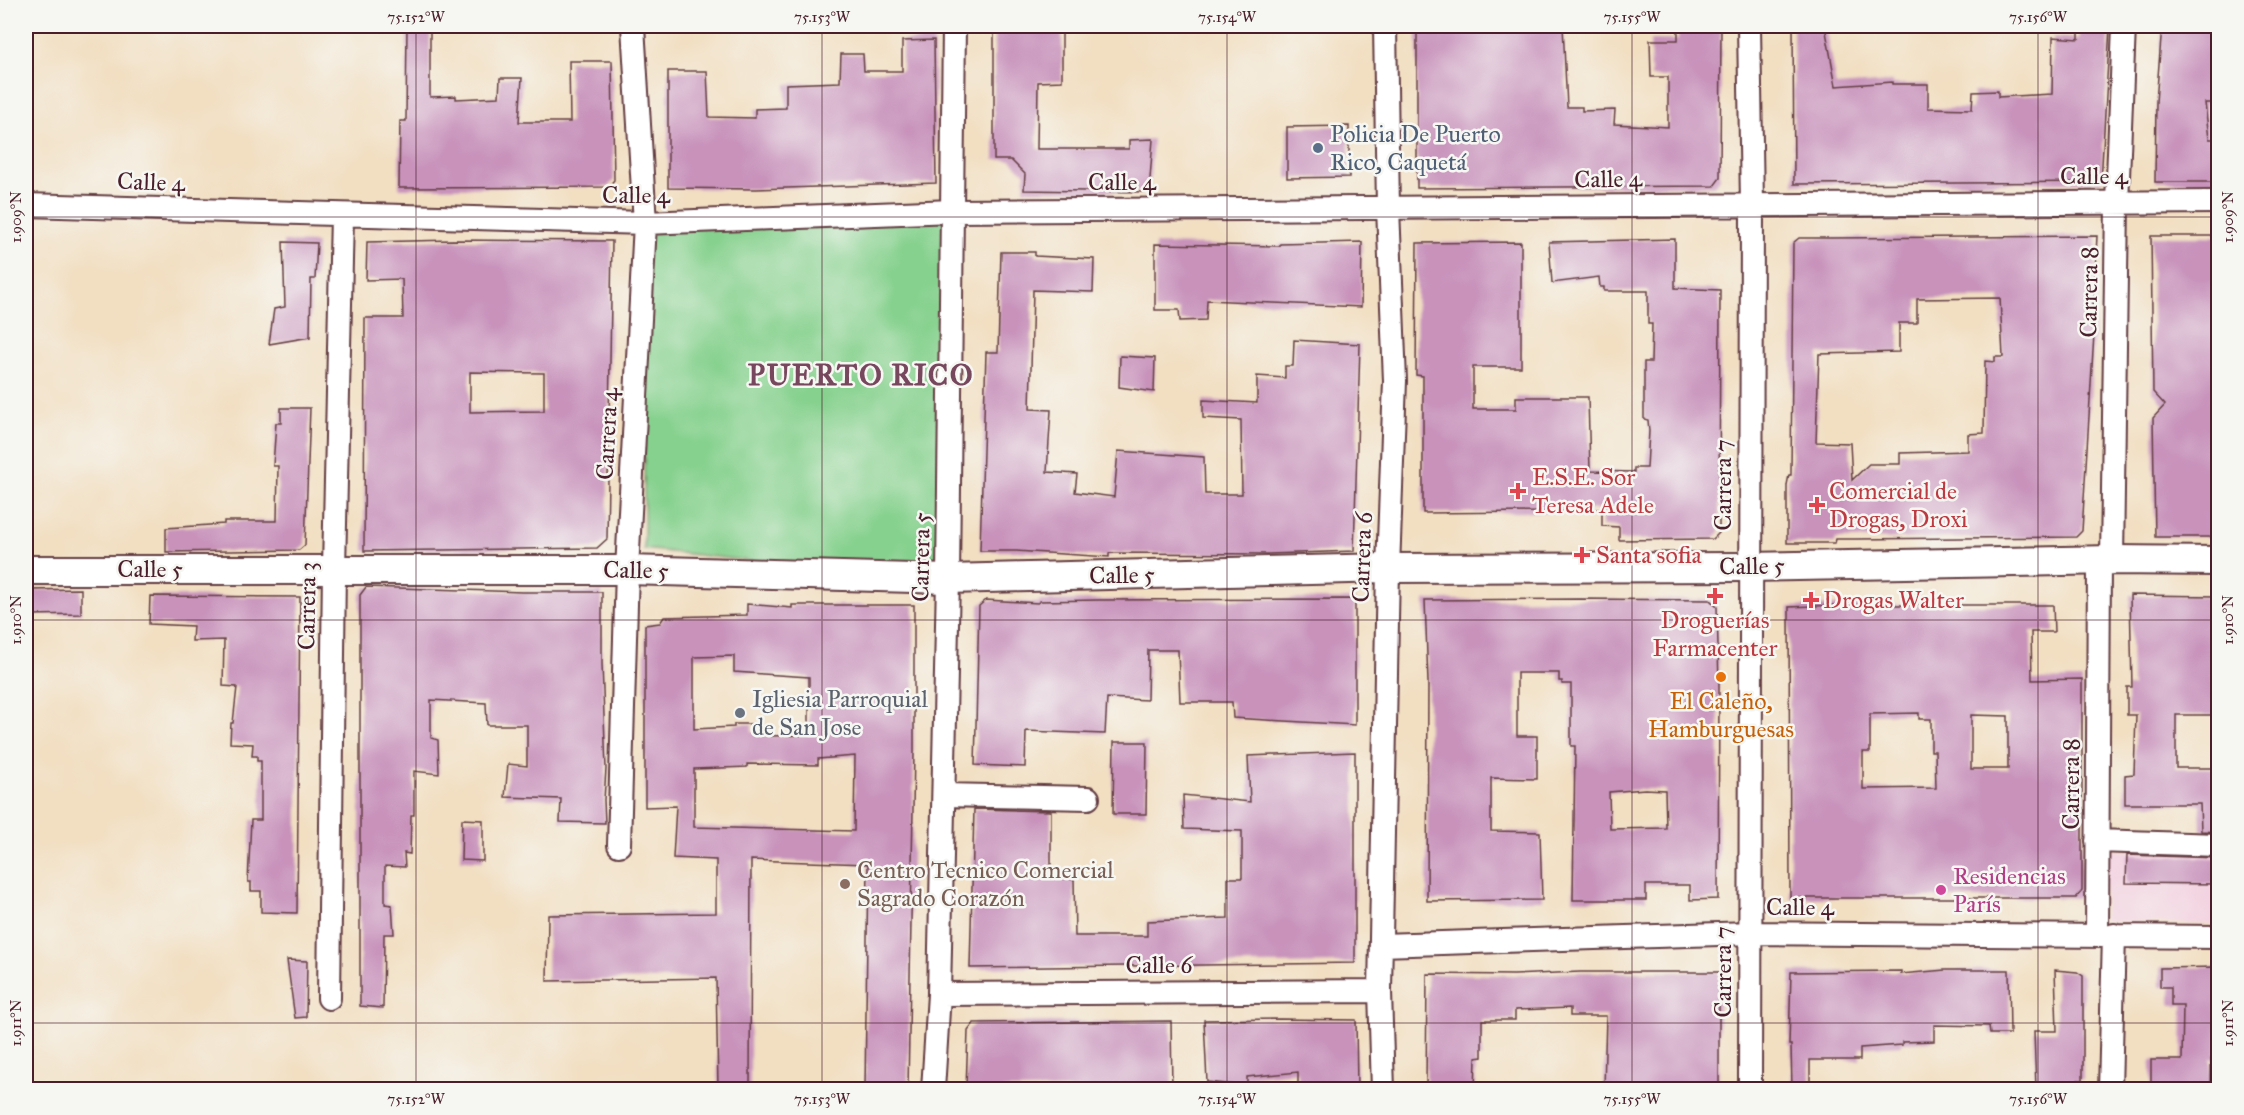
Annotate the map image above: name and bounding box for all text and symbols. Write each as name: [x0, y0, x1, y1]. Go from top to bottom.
text: 75.152°W: [387, 8, 446, 26]
text: 75.153°W: [794, 8, 851, 26]
text: 75.154°W: [1198, 8, 1257, 26]
text: 75.155°W: [1603, 8, 1661, 26]
text: 75.156°W: [2009, 8, 2068, 26]
place label: Policia De Puerto Rico, Caquetá: [1330, 119, 1501, 177]
marker: Policia De Puerto Rico, Caquetá: [1311, 141, 1325, 155]
street label: Calle 4: [2060, 161, 2129, 191]
street label: Calle 4: [1574, 163, 1643, 195]
street label: Calle 4: [117, 166, 186, 198]
street label: Calle 4: [1088, 167, 1157, 197]
street label: Calle 4: [602, 180, 671, 210]
text: 1.909°N: [7, 191, 25, 243]
text: 1.909°N: [2219, 191, 2237, 243]
street label: Carrera 8: [2073, 246, 2105, 338]
district label: PUERTO RICO: [748, 357, 974, 393]
street label: Carrera 4: [590, 387, 624, 481]
street label: Carrera 7: [1708, 439, 1738, 531]
place label: E.S.E. Sor Teresa Adele: [1532, 462, 1654, 520]
place label: Comercial de Drogas, Droxi: [1829, 476, 1968, 534]
marker: E.S.E. Sor Teresa Adele: [1509, 482, 1527, 500]
marker: Comercial de Drogas, Droxi: [1810, 498, 1824, 512]
street label: Carrera 6: [1345, 510, 1379, 603]
street label: Carrera 5: [905, 512, 937, 602]
place label: Santa sofia: [1596, 540, 1703, 570]
marker: Santa sofia: [1573, 546, 1591, 564]
street label: Calle 5: [1719, 550, 1785, 582]
street label: Calle 5: [117, 554, 183, 584]
street label: Calle 5: [603, 554, 669, 586]
street label: Calle 5: [1089, 559, 1155, 591]
street label: Carrera 3: [291, 562, 323, 650]
place label: Drogas Walter: [1823, 585, 1964, 615]
marker: Droguerías Farmacenter: [1708, 589, 1722, 603]
marker: Drogas Walter: [1804, 593, 1818, 607]
text: 1.910°N: [7, 595, 25, 645]
text: 1.910°N: [2219, 595, 2237, 645]
place label: Droguerías Farmacenter: [1652, 605, 1778, 663]
marker: El Caleño, Hamburguesas: [1714, 670, 1728, 684]
place label: Igliesia Parroquial de San Jose: [752, 684, 928, 742]
place label: El Caleño, Hamburguesas: [1648, 686, 1794, 744]
marker: Igliesia Parroquial de San Jose: [733, 706, 747, 720]
street label: Carrera 8: [2056, 738, 2086, 830]
place label: Centro Tecnico Comercial Sagrado Corazón: [857, 855, 1114, 913]
place label: Residencias París: [1953, 861, 2066, 919]
marker: Centro Tecnico Comercial Sagrado Corazón: [838, 877, 852, 891]
marker: Residencias París: [1934, 883, 1948, 897]
street label: Calle 4: [1766, 892, 1835, 922]
street label: Carrera 7: [1708, 926, 1738, 1018]
street label: Calle 6: [1126, 950, 1193, 980]
text: 1.911°N: [7, 999, 25, 1047]
text: 1.911°N: [2219, 999, 2237, 1047]
text: 75.152°W: [387, 1090, 446, 1108]
text: 75.153°W: [794, 1090, 851, 1108]
text: 75.154°W: [1198, 1090, 1257, 1108]
text: 75.155°W: [1603, 1090, 1661, 1108]
text: 75.156°W: [2009, 1090, 2068, 1108]

